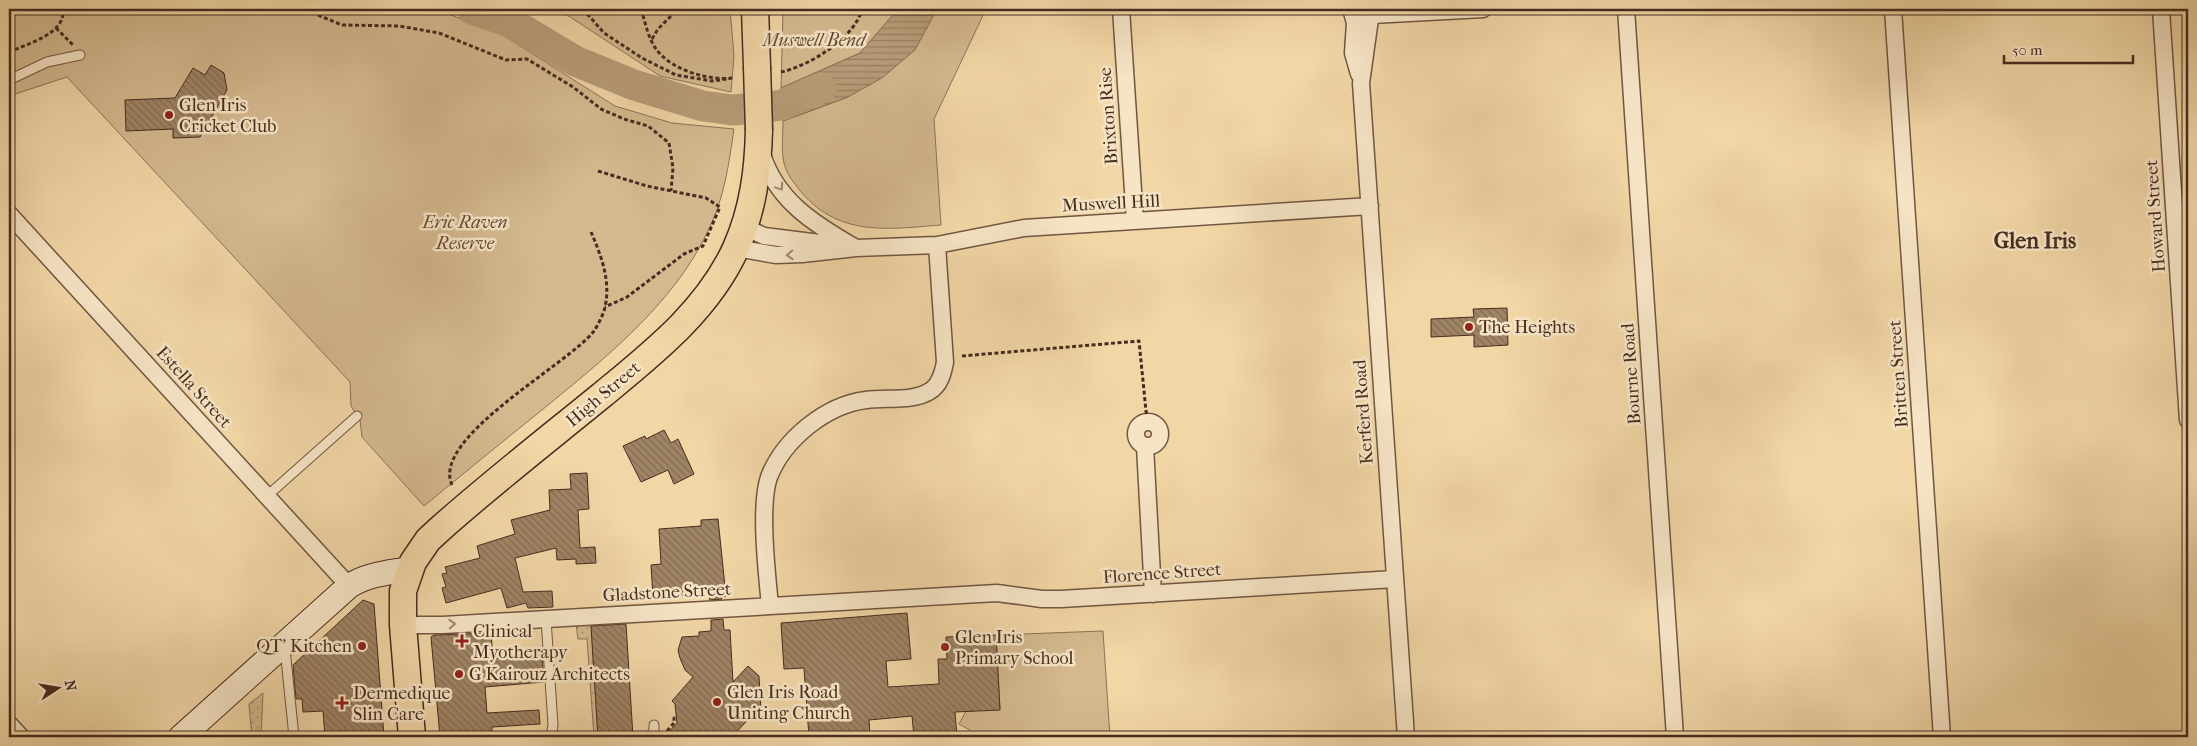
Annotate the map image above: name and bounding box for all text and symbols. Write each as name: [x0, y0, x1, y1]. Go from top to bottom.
park label: Muswell Bend: [761, 30, 868, 51]
scale bar: [2004, 32, 2133, 64]
text: 50 m: [2012, 41, 2043, 59]
street label: Brixton Rise: [1095, 66, 1122, 165]
place label: Glen Iris Cricket Club: [179, 95, 276, 137]
marker: Glen Iris Cricket Club: [163, 109, 175, 121]
street label: Howard Street: [2141, 158, 2170, 273]
one-way arrow: [774, 182, 783, 191]
street label: Muswell Hill: [1061, 190, 1161, 217]
park label: Eric Raven Reserve: [421, 212, 508, 254]
district label: Glen Iris: [1994, 228, 2076, 254]
one-way arrow: [786, 249, 794, 260]
place label: The Heights: [1479, 317, 1575, 338]
street label: Britten Street: [1884, 319, 1913, 429]
marker: The Heights: [1463, 321, 1475, 333]
street label: Bourne Road: [1617, 322, 1646, 425]
street label: Estella Street: [152, 342, 236, 433]
street label: High Street: [562, 357, 645, 432]
street label: Kerferd Road: [1349, 359, 1378, 465]
street label: Florence Street: [1102, 559, 1223, 588]
street label: Gladstone Street: [602, 579, 732, 606]
one-way arrow: [448, 619, 456, 630]
place label: Clinical Myotherapy: [473, 621, 569, 663]
place label: Glen Iris Primary School: [955, 627, 1074, 669]
marker: Clinical Myotherapy: [455, 634, 469, 648]
place label: QT' Kitchen: [256, 636, 353, 657]
marker: QT' Kitchen: [356, 640, 368, 652]
marker: Glen Iris Primary School: [939, 641, 951, 653]
north arrow: [32, 664, 82, 714]
place label: G Kairouz Architects: [469, 664, 630, 685]
marker: G Kairouz Architects: [453, 668, 465, 680]
text: N: [61, 678, 80, 693]
place label: Glen Iris Road Uniting Church: [727, 682, 850, 724]
place label: Dermedique Slin Care: [353, 683, 451, 725]
marker: Dermedique Slin Care: [335, 696, 349, 710]
marker: Glen Iris Road Uniting Church: [711, 696, 723, 708]

